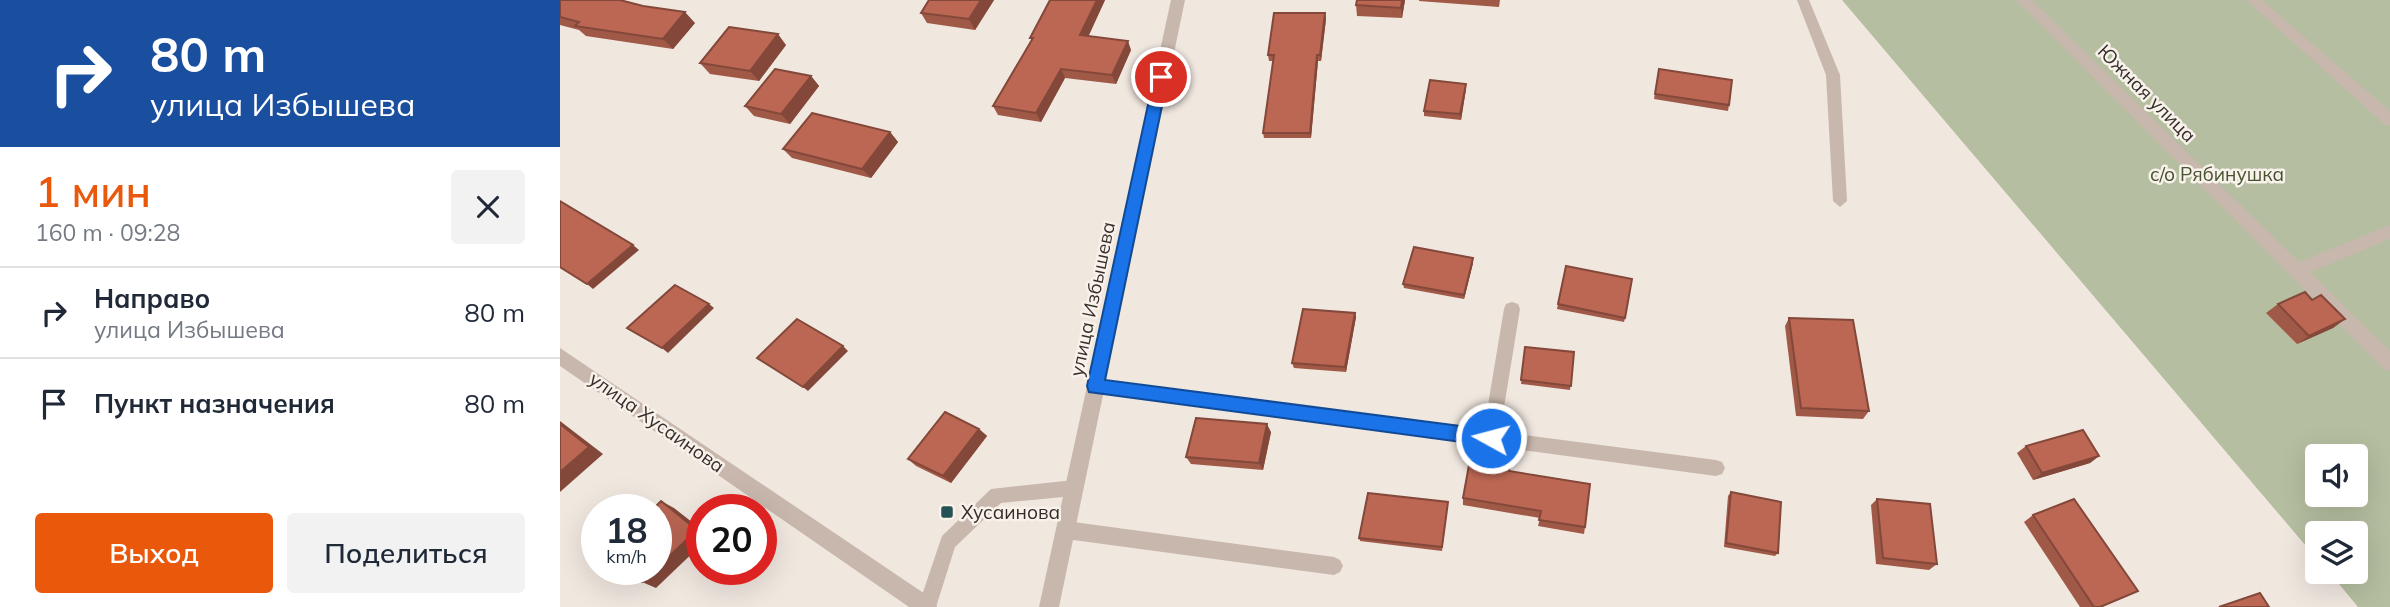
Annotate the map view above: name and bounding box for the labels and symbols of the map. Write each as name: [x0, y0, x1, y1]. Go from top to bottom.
street label: Южная улица: [2093, 39, 2201, 147]
pin: [1131, 47, 1191, 107]
park label: с/о Рябинушка: [2150, 162, 2284, 186]
street label: улица Избышева: [1064, 219, 1120, 379]
street label: улица Хусаинова: [585, 366, 729, 478]
position arrow: [1454, 401, 1528, 475]
speed limit sign: 20: [686, 494, 777, 585]
place label: Хусаинова: [961, 500, 1060, 524]
marker: Хусаинова: [939, 504, 955, 520]

